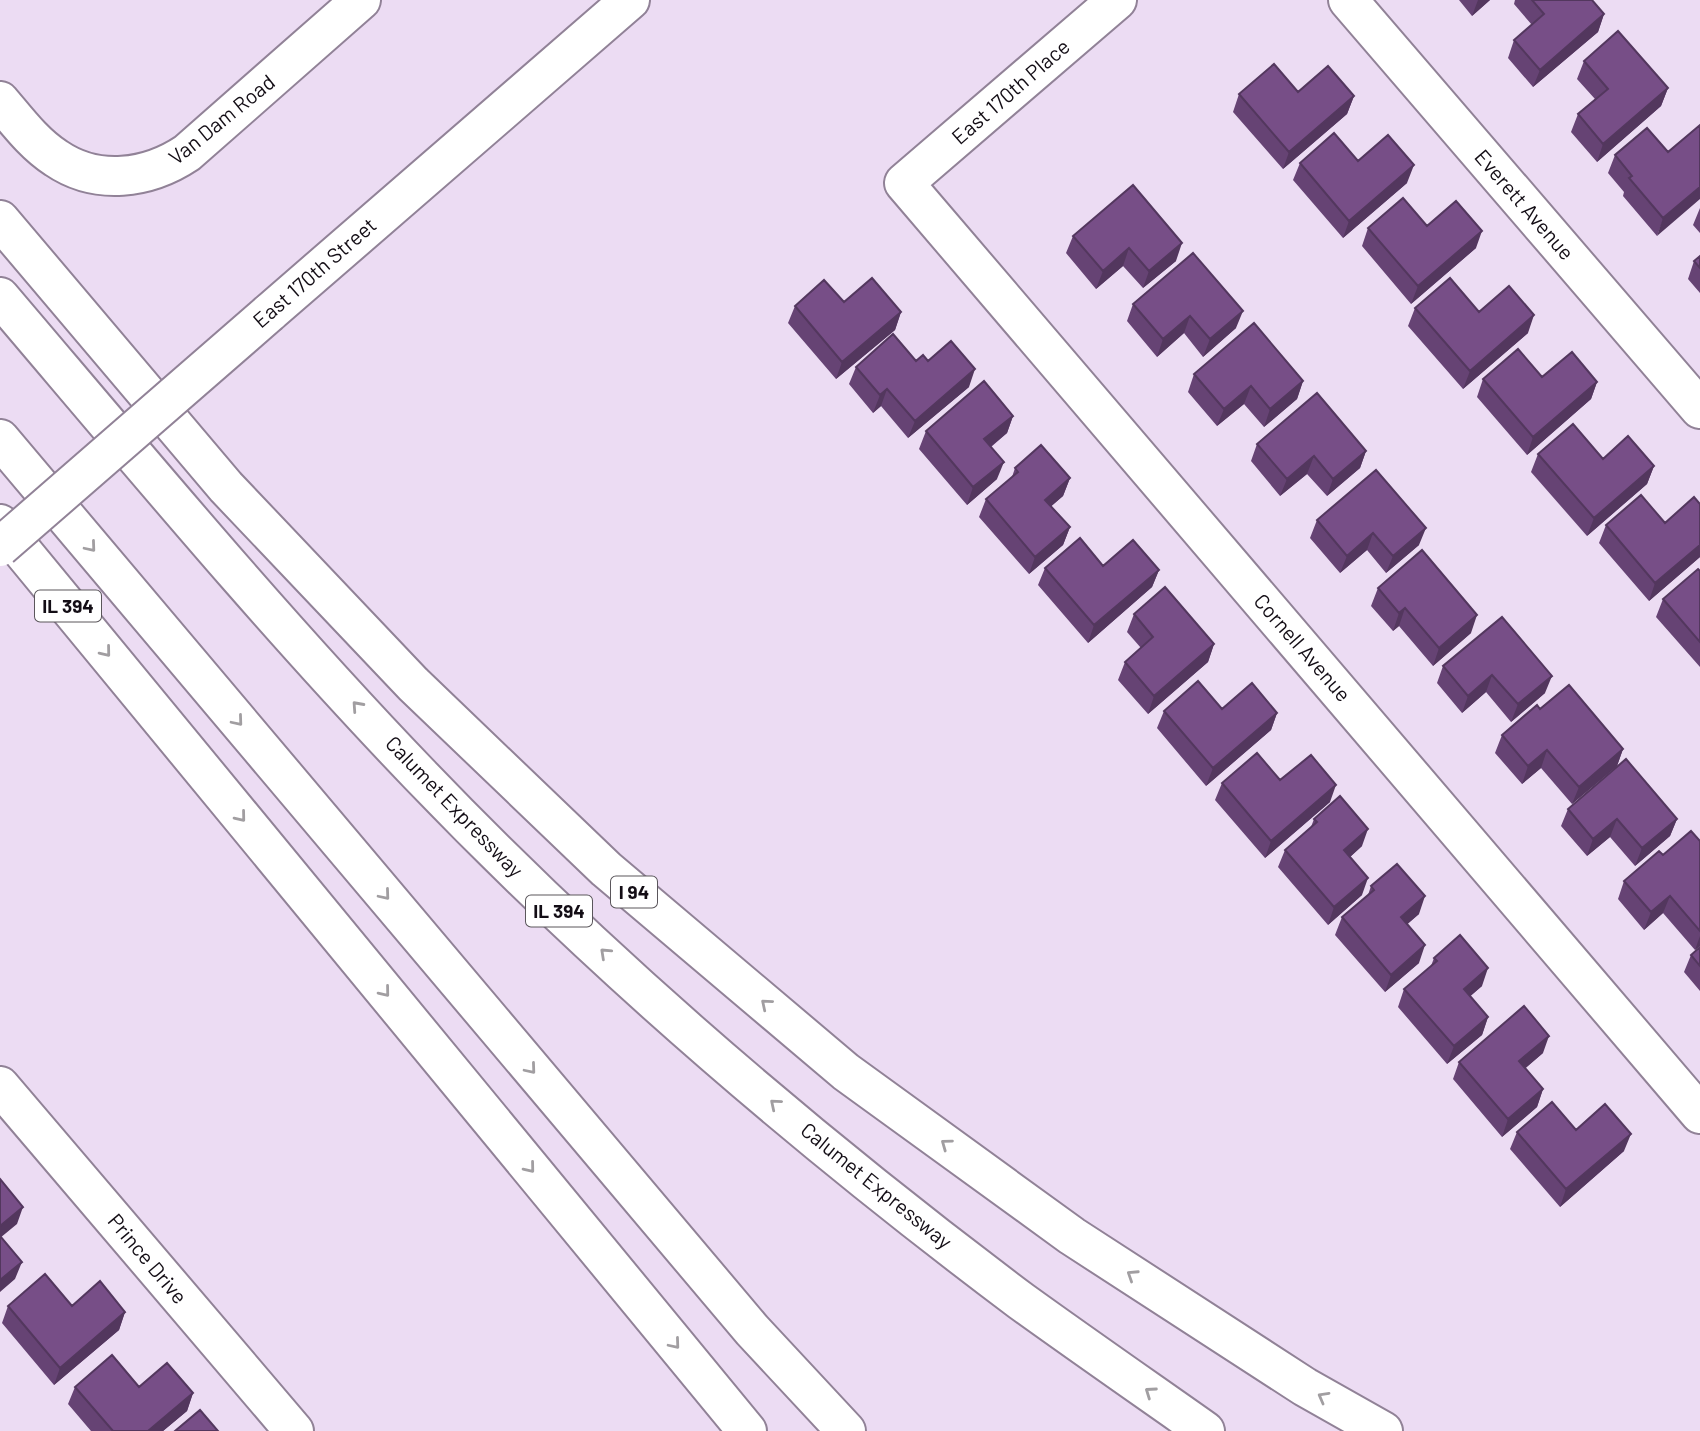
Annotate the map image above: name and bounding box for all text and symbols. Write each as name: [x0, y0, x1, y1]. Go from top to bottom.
street label: East 170th Place: [946, 33, 1074, 149]
street label: Van Dam Road: [163, 68, 279, 169]
street label: Everett Avenue: [1470, 144, 1580, 264]
street label: East 170th Street: [247, 212, 381, 332]
one-way arrow: [83, 539, 95, 552]
street label: Cornell Avenue: [1249, 588, 1357, 706]
road number: IL 394: [35, 590, 101, 622]
one-way arrow: [97, 645, 110, 657]
one-way arrow: [353, 701, 365, 714]
one-way arrow: [230, 713, 242, 726]
street label: Calumet Expressway: [381, 730, 529, 882]
one-way arrow: [233, 808, 245, 821]
road number: I 94: [611, 876, 657, 908]
one-way arrow: [377, 887, 389, 900]
road number: IL 394: [526, 896, 592, 926]
one-way arrow: [600, 949, 613, 962]
one-way arrow: [377, 985, 390, 997]
one-way arrow: [762, 1000, 775, 1012]
one-way arrow: [523, 1061, 535, 1074]
one-way arrow: [770, 1100, 783, 1112]
street label: Calumet Expressway: [796, 1116, 958, 1254]
one-way arrow: [941, 1140, 953, 1152]
one-way arrow: [521, 1161, 534, 1173]
street label: Prince Drive: [103, 1208, 193, 1308]
one-way arrow: [1126, 1270, 1139, 1283]
one-way arrow: [666, 1336, 679, 1348]
one-way arrow: [1145, 1387, 1158, 1400]
one-way arrow: [1318, 1392, 1331, 1405]

